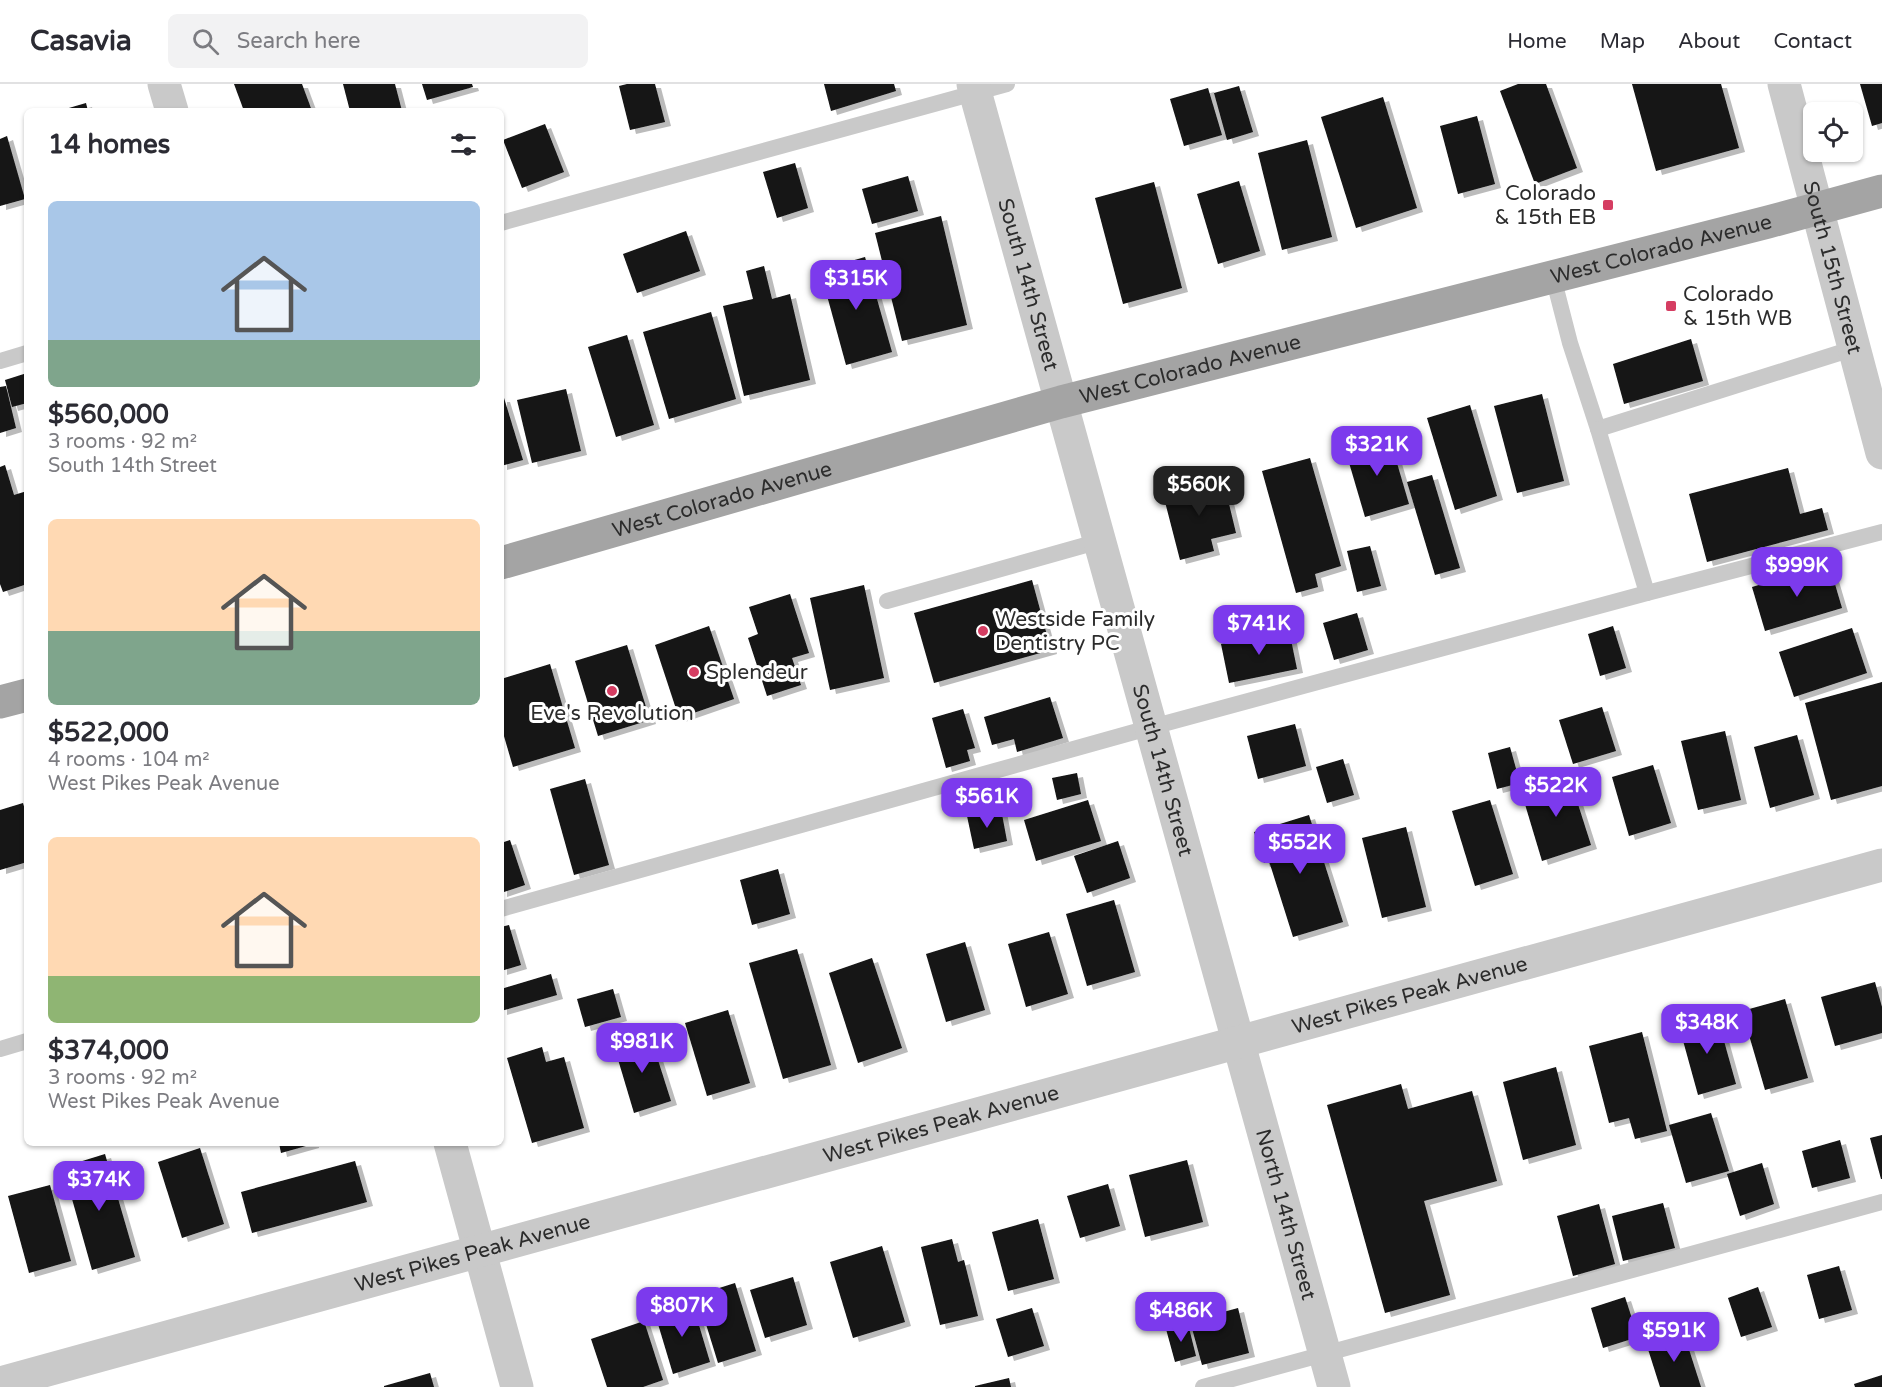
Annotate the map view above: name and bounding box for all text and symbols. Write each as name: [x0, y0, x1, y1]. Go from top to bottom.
search box: [168, 14, 588, 68]
text: Casavia: [30, 24, 132, 58]
icon: search: [189, 25, 222, 58]
text: Search here: [237, 28, 360, 54]
text: Home: [1507, 29, 1567, 54]
text: Map: [1600, 29, 1645, 54]
text: About: [1678, 29, 1740, 54]
text: Contact: [1773, 29, 1852, 54]
map controls: [1803, 102, 1863, 162]
button: locate: [1803, 102, 1863, 162]
icon: filters: [447, 128, 480, 161]
text: 14 homes: [48, 129, 170, 160]
street label: South 15th Street: [1797, 179, 1867, 357]
place label: Colorado & 15th EB: [1495, 181, 1596, 230]
street label: South 14th Street: [992, 196, 1064, 374]
marker: Colorado & 15th EB: [1601, 198, 1615, 212]
street label: West Colorado Avenue: [1548, 209, 1775, 290]
icon: home: [210, 240, 318, 348]
pin: $315K: [814, 260, 898, 311]
text: $315K: [824, 267, 888, 291]
place label: Colorado & 15th WB: [1683, 282, 1792, 331]
marker: Colorado & 15th WB: [1664, 299, 1678, 313]
street label: West Colorado Avenue: [1077, 329, 1304, 410]
text: $560,000: [48, 399, 169, 430]
pin: $321K: [1335, 426, 1419, 477]
text: 3 rooms · 92 m²: [48, 430, 197, 454]
text: $321K: [1345, 433, 1409, 457]
text: South 14th Street: [48, 454, 217, 478]
street label: West Colorado Avenue: [609, 456, 835, 543]
pin: $560K: [1157, 466, 1241, 517]
text: $560K: [1167, 473, 1231, 497]
pin: $999K: [1755, 547, 1839, 598]
text: $999K: [1765, 554, 1829, 578]
icon: home: [210, 558, 318, 666]
pin: $741K: [1217, 605, 1301, 656]
place label: Westside Family Dentistry PC: [995, 607, 1155, 656]
text: $741K: [1227, 612, 1291, 636]
marker: Westside Family Dentistry PC: [976, 624, 990, 638]
place label: Splendeur: [706, 660, 808, 685]
marker: Splendeur: [687, 665, 701, 679]
street label: South 14th Street: [1127, 681, 1198, 859]
marker: Eve's Revolution: [605, 684, 619, 698]
place label: Eve's Revolution: [530, 701, 694, 726]
text: $522,000: [48, 717, 169, 748]
text: 4 rooms · 104 m²: [48, 748, 210, 772]
pin: $522K: [1514, 767, 1598, 818]
text: West Pikes Peak Avenue: [48, 772, 280, 796]
text: $522K: [1524, 774, 1588, 798]
pin: $561K: [945, 778, 1029, 829]
text: $561K: [955, 785, 1019, 809]
pin: $552K: [1258, 824, 1342, 875]
text: $552K: [1268, 831, 1332, 855]
icon: home: [210, 876, 318, 984]
street label: West Pikes Peak Avenue: [1289, 951, 1530, 1040]
pin: $348K: [1665, 1004, 1749, 1055]
text: $348K: [1675, 1011, 1739, 1035]
pin: $981K: [600, 1023, 684, 1074]
text: $981K: [610, 1030, 674, 1054]
text: $374,000: [48, 1035, 169, 1066]
text: 3 rooms · 92 m²: [48, 1066, 197, 1090]
street label: West Pikes Peak Avenue: [821, 1080, 1062, 1169]
text: West Pikes Peak Avenue: [48, 1090, 280, 1114]
street label: North 14th Street: [1250, 1126, 1321, 1303]
pin: $374K: [57, 1161, 141, 1212]
text: $374K: [67, 1168, 131, 1192]
street label: West Pikes Peak Avenue: [352, 1209, 593, 1298]
pin: $807K: [640, 1287, 724, 1338]
pin: $486K: [1139, 1292, 1223, 1343]
text: $807K: [650, 1294, 714, 1318]
text: $486K: [1149, 1299, 1213, 1323]
pin: $591K: [1632, 1312, 1716, 1363]
text: $591K: [1642, 1319, 1706, 1343]

